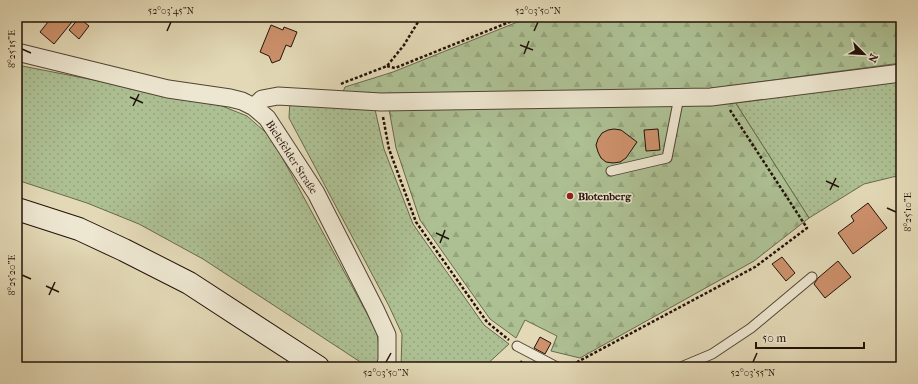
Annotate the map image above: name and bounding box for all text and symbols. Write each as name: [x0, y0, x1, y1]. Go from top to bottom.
text: 52°03'45"N: [148, 5, 195, 17]
text: 52°03'50"N: [515, 5, 561, 17]
text: 8°25'15"E: [6, 30, 18, 68]
north arrow: [844, 34, 884, 74]
text: N: [865, 51, 880, 65]
street label: Bielefelder Straße: [263, 118, 321, 197]
place label: Blotenberg: [578, 190, 632, 203]
marker: Blotenberg: [565, 191, 575, 201]
text: 8°25'10"E: [902, 192, 914, 232]
text: 8°25'20"E: [6, 255, 18, 295]
scale bar: [756, 324, 864, 350]
text: 50 m: [762, 331, 786, 345]
text: 52°03'50"N: [363, 367, 409, 379]
text: 52°03'55"N: [731, 367, 776, 379]

